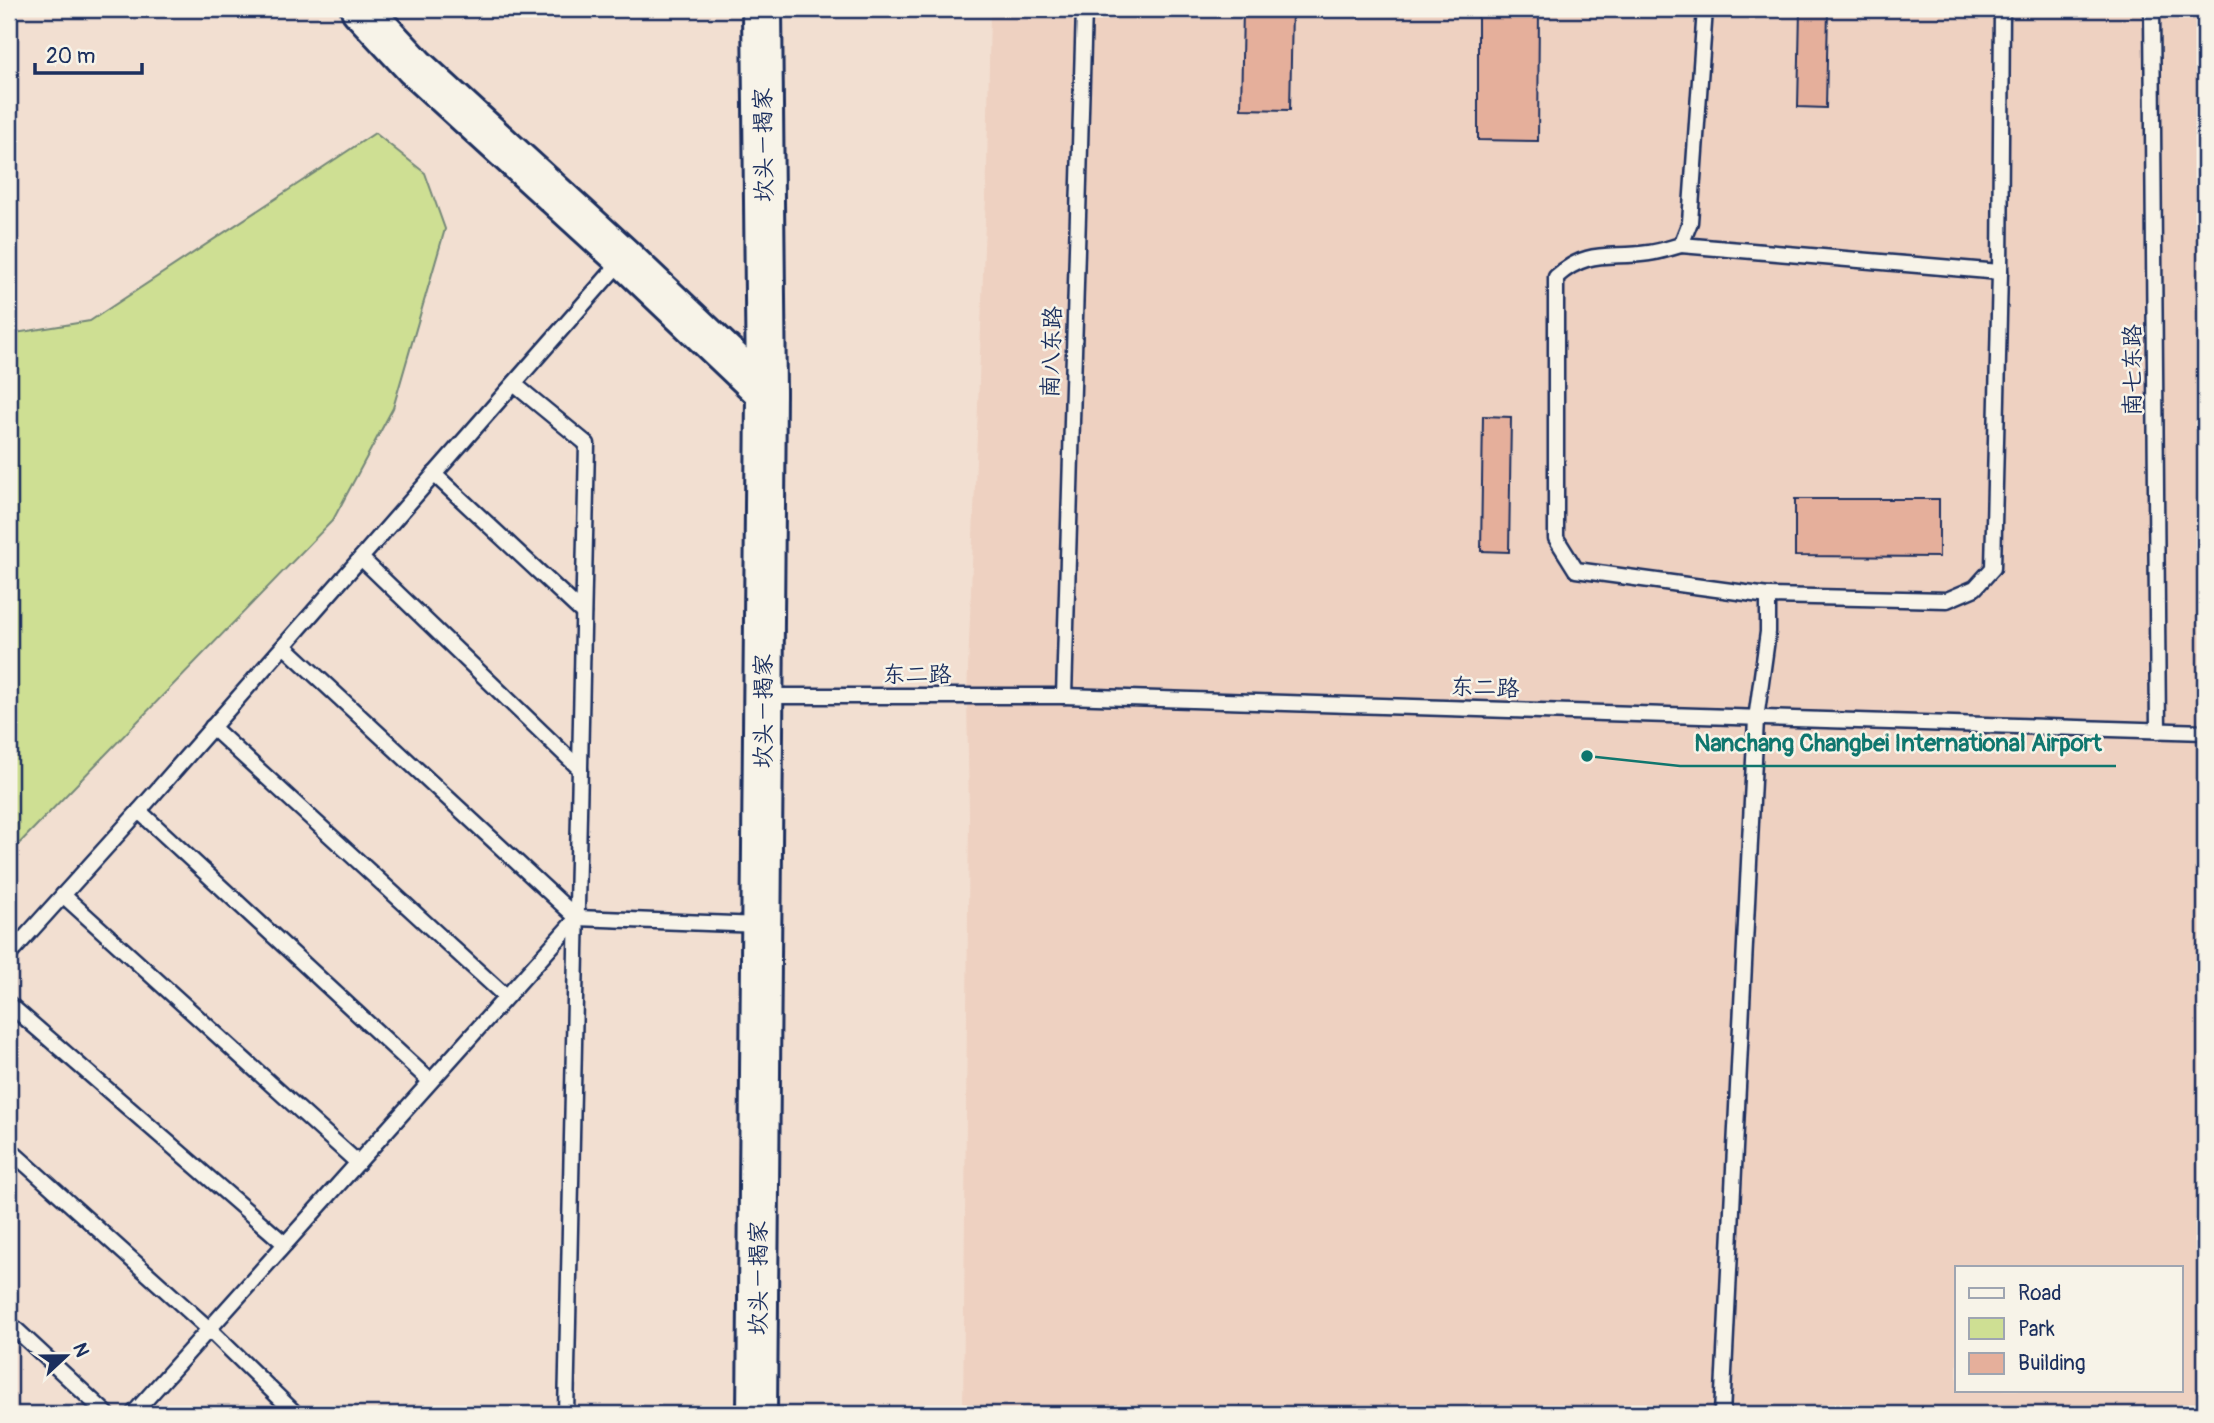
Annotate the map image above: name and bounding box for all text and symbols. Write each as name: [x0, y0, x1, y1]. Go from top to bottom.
scale bar: [35, 32, 142, 76]
text: 20 m: [46, 43, 95, 70]
street label: 坎头－揭家: [748, 87, 779, 203]
street label: 南八东路: [1035, 306, 1068, 398]
street label: 南七东路: [2118, 324, 2147, 416]
street label: 坎头－揭家: [749, 654, 778, 769]
street label: 东二路: [883, 660, 952, 689]
street label: 东二路: [1450, 672, 1520, 703]
callout: Nanchang Changbei International Airport: [1680, 721, 2116, 766]
text: Nanchang Changbei International Airport: [1694, 729, 2103, 758]
street label: 坎头－揭家: [744, 1221, 773, 1336]
legend: [1955, 1266, 2182, 1392]
text: Road: [2018, 1280, 2062, 1307]
text: Park: [2018, 1316, 2055, 1343]
north arrow: [32, 1322, 102, 1392]
text: N: [67, 1340, 94, 1361]
text: Building: [2018, 1350, 2085, 1377]

